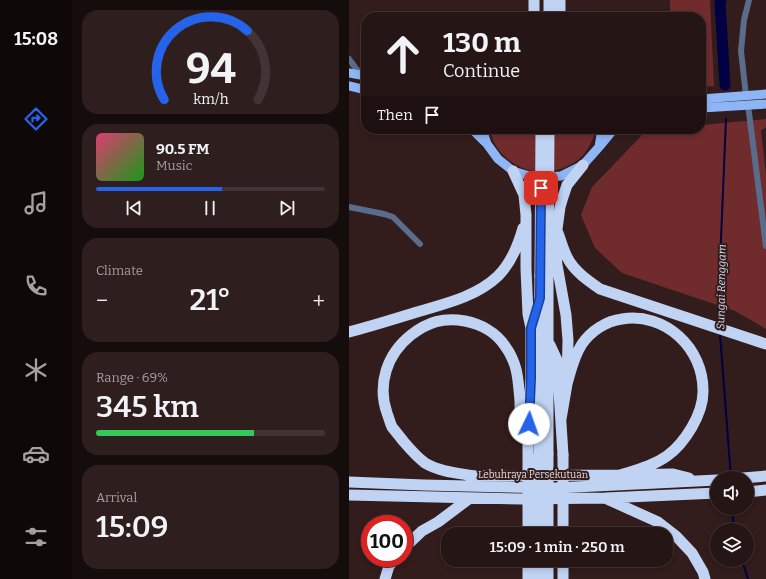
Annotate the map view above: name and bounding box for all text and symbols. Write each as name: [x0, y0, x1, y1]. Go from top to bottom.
text: 130 m: [443, 26, 521, 59]
text: 15:08: [14, 28, 58, 50]
icon: ahead: [377, 28, 429, 80]
text: 94: [186, 44, 235, 94]
text: Continue: [443, 60, 520, 82]
text: km/h: [193, 91, 228, 108]
icon: arrive: [421, 104, 443, 126]
icon: directions: [22, 105, 50, 133]
text: Then: [377, 106, 413, 124]
text: 90.5 FM: [156, 140, 209, 158]
text: Music: [156, 158, 192, 173]
pin: [524, 171, 558, 205]
icon: arrive: [530, 177, 552, 199]
icon: music: [22, 189, 50, 217]
icon: previous: [123, 197, 145, 219]
icon: pause: [199, 197, 221, 219]
icon: next: [276, 197, 298, 219]
water label: Sungai Renggam: [714, 244, 729, 330]
text: Climate: [96, 263, 143, 278]
icon: phone: [22, 272, 50, 300]
text: 21°: [190, 282, 231, 318]
text: −: [96, 287, 108, 314]
text: +: [312, 287, 325, 314]
icon: climate: [22, 356, 50, 384]
text: Range · 69%: [96, 370, 168, 385]
text: 345 km: [96, 389, 199, 425]
position arrow: [508, 403, 550, 445]
icon: car: [22, 440, 50, 468]
street label: Lebuhraya Persekutuan: [478, 469, 589, 481]
map controls: [710, 471, 754, 567]
button: sound: [710, 471, 754, 515]
text: Arrival: [96, 490, 137, 505]
text: 15:09: [96, 509, 169, 545]
speed limit sign: 100: [361, 515, 413, 567]
icon: filters: [22, 523, 50, 551]
button: layers: [710, 523, 754, 567]
text: 15:09 · 1 min · 250 m: [489, 538, 625, 556]

